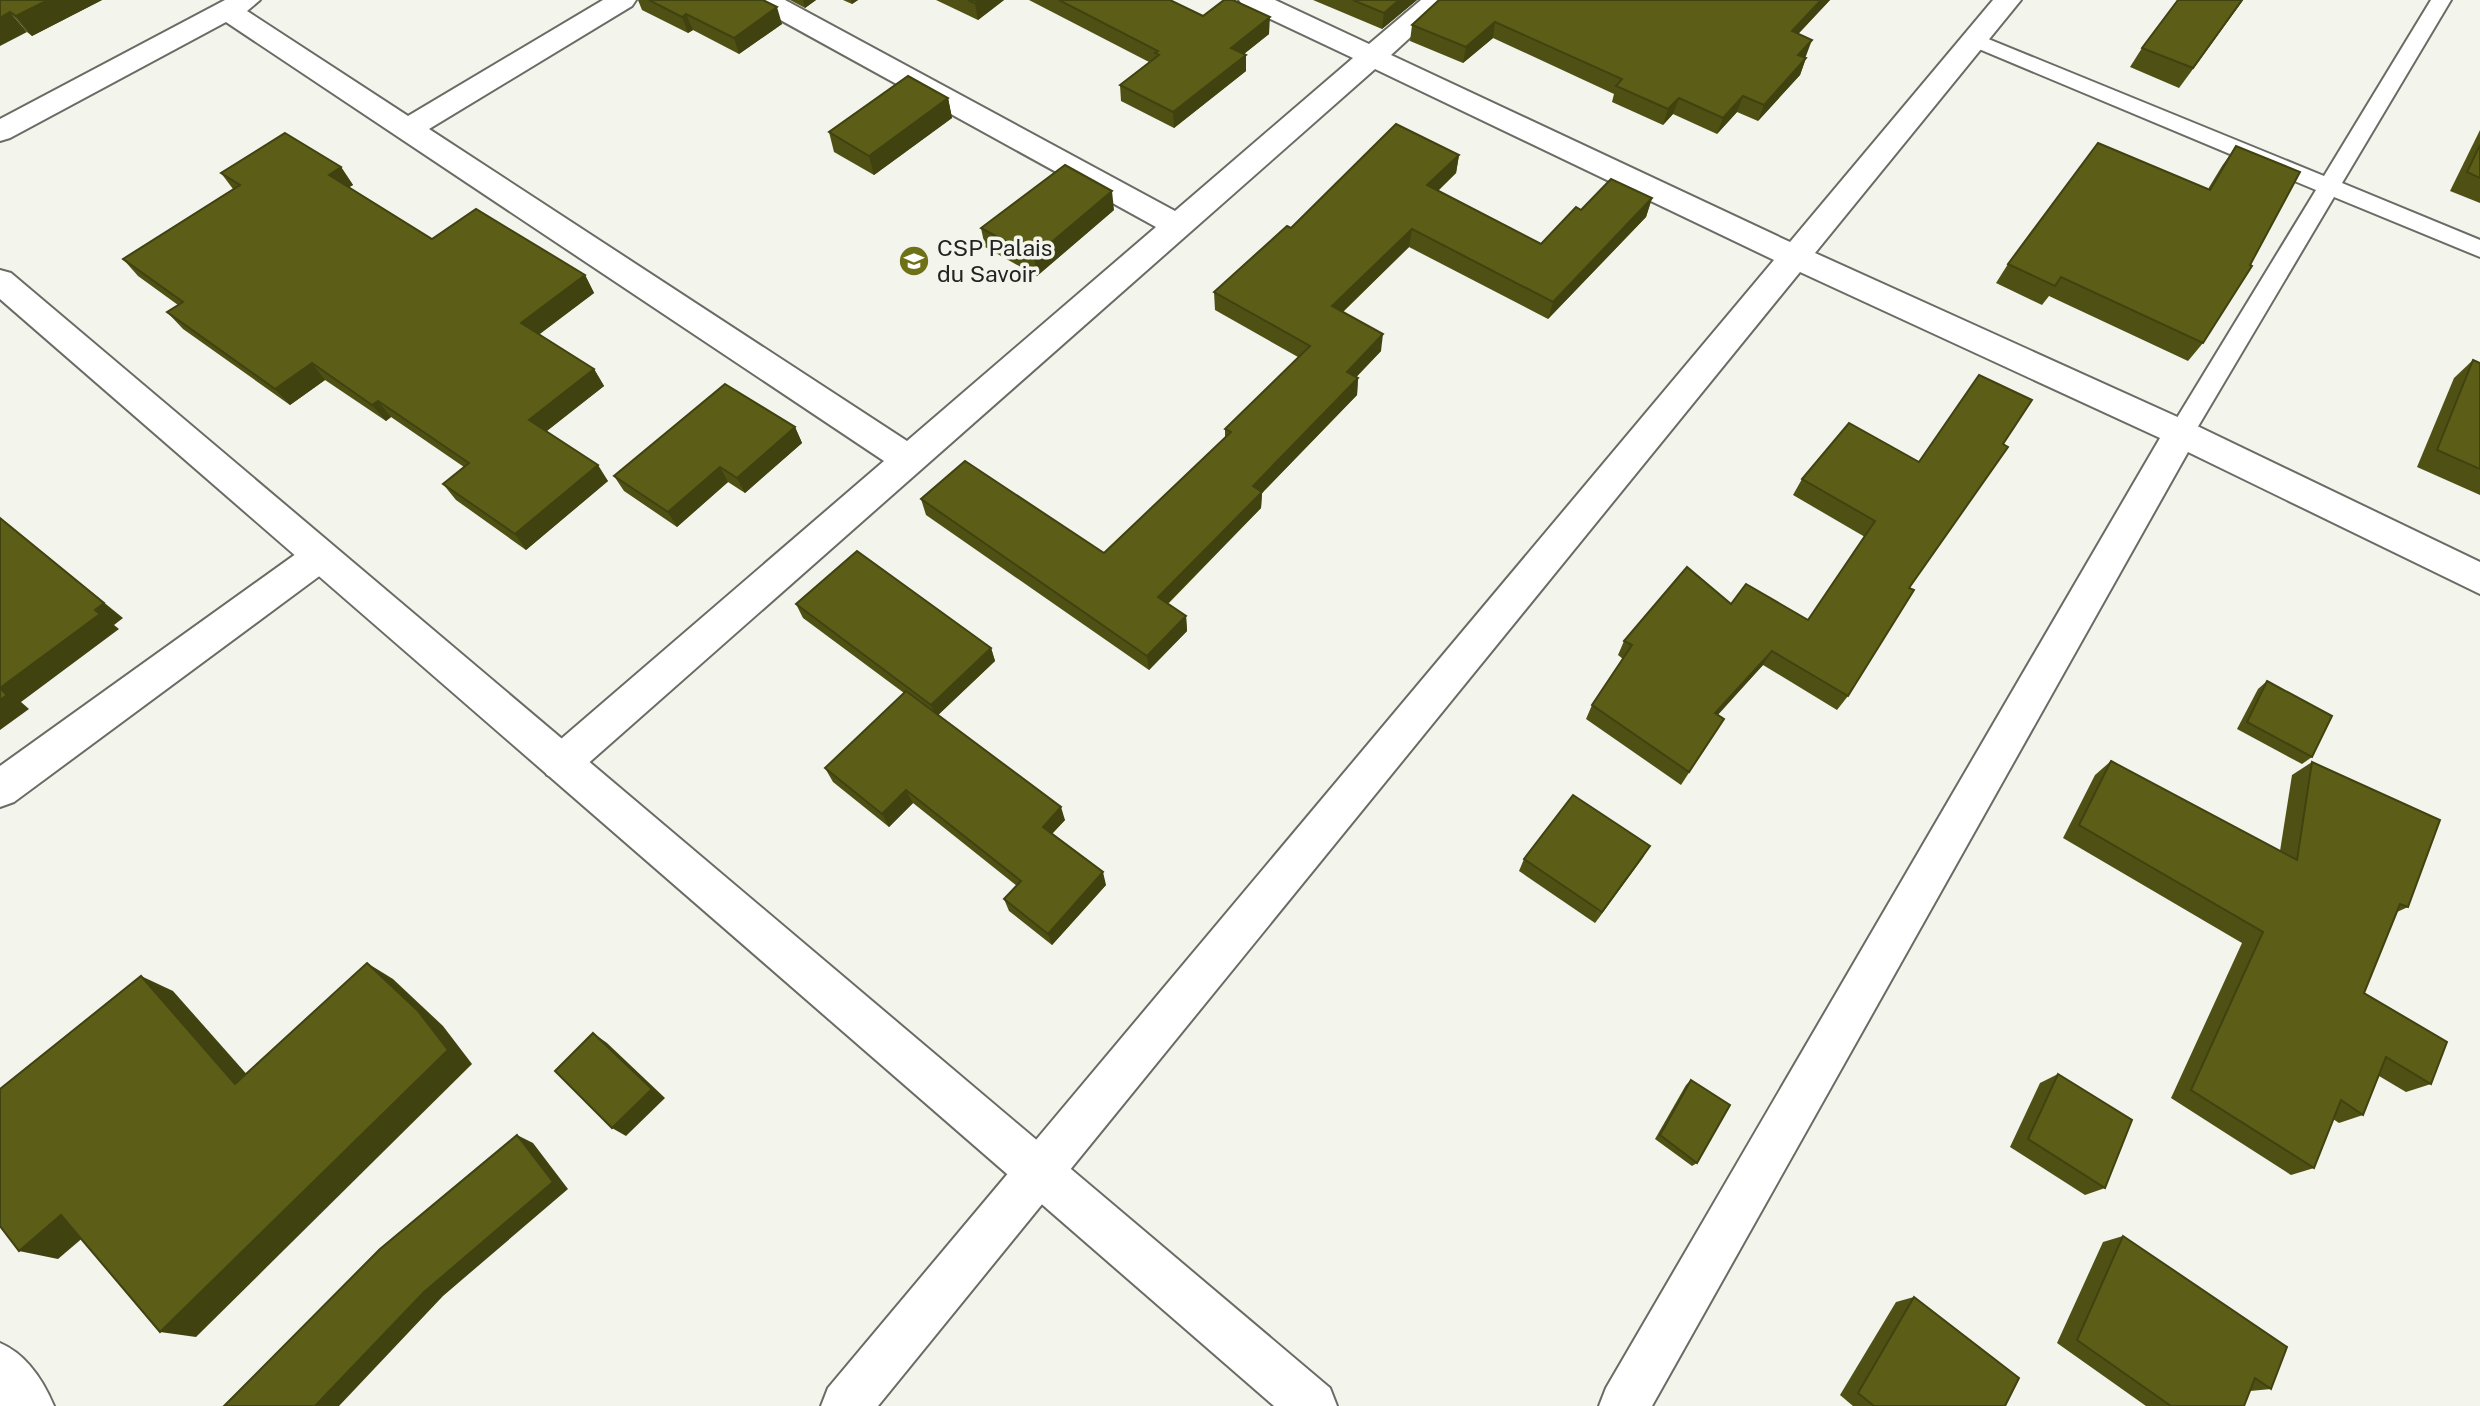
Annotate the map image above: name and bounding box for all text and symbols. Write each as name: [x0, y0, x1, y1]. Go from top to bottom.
place label: CSP Palais du Savoir: [937, 234, 1052, 287]
school or university icon: CSP Palais du Savoir: [897, 244, 931, 278]

